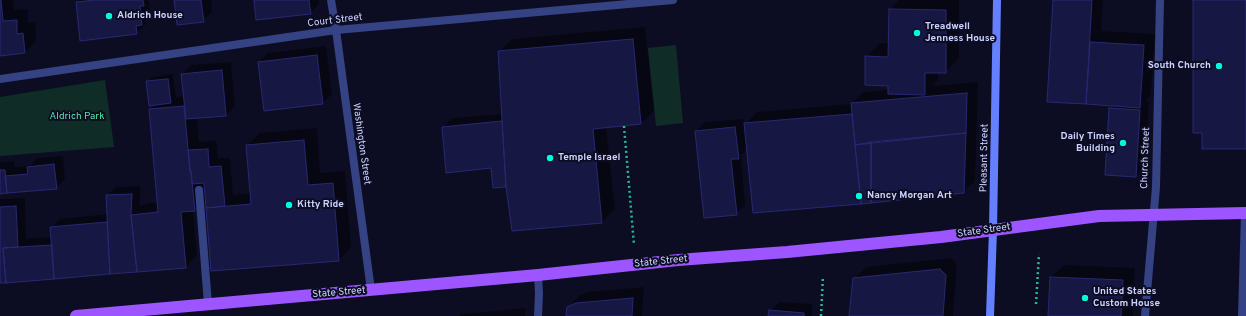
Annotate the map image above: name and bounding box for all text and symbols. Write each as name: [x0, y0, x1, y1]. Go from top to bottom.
place label: Aldrich House: [117, 10, 183, 22]
marker: Aldrich House: [104, 11, 114, 21]
street label: Court Street: [307, 12, 363, 30]
place label: Treadwell Jenness House: [925, 21, 995, 44]
marker: Treadwell Jenness House: [912, 28, 922, 38]
place label: South Church: [1148, 60, 1211, 72]
marker: South Church: [1214, 61, 1224, 71]
street label: Washington Street: [349, 102, 373, 186]
park label: Aldrich Park: [49, 111, 105, 123]
street label: Pleasant Street: [978, 124, 992, 192]
street label: Church Street: [1139, 127, 1153, 189]
place label: Daily Times Building: [1061, 131, 1115, 154]
marker: Daily Times Building: [1118, 138, 1128, 148]
place label: Temple Israel: [558, 152, 620, 164]
marker: Temple Israel: [545, 153, 555, 163]
place label: Nancy Morgan Art: [867, 190, 952, 202]
marker: Nancy Morgan Art: [854, 191, 864, 201]
place label: Kitty Ride: [297, 199, 344, 211]
marker: Kitty Ride: [284, 200, 294, 210]
street label: State Street: [957, 221, 1011, 241]
street label: State Street: [634, 253, 688, 271]
street label: State Street: [312, 285, 366, 301]
place label: United States Custom House: [1093, 286, 1160, 310]
marker: United States Custom House: [1080, 293, 1090, 303]

